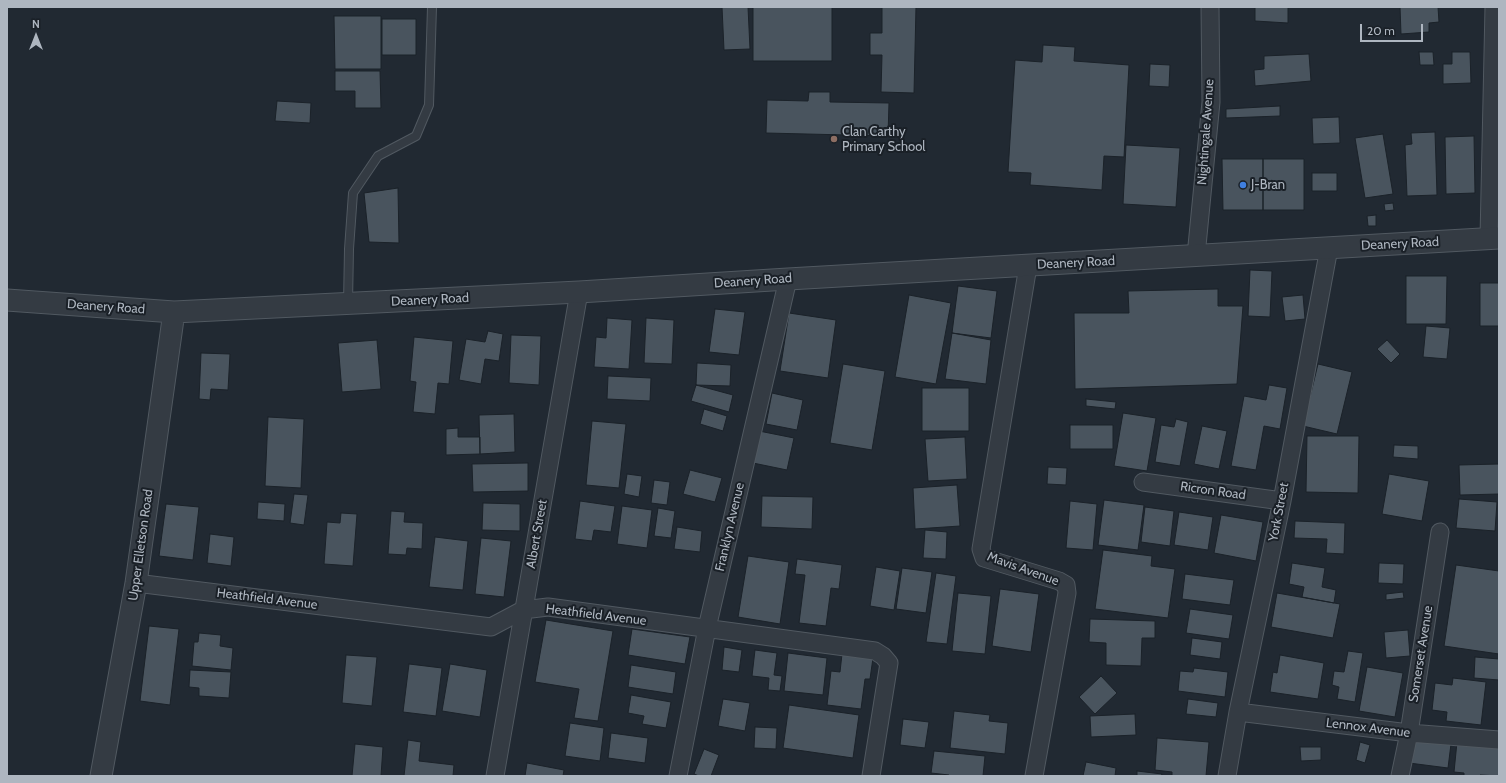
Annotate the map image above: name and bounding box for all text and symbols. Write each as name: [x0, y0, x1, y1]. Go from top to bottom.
north arrow: [16, 16, 56, 56]
scale bar: [1362, 16, 1425, 42]
text: N: [32, 17, 40, 31]
text: 20 m: [1367, 23, 1395, 38]
street label: Nightingale Avenue: [1195, 79, 1217, 185]
place label: Clan Carthy Primary School: [842, 124, 925, 155]
marker: Clan Carthy Primary School: [829, 134, 839, 144]
place label: J-Bran: [1251, 177, 1285, 193]
marker: J-Bran: [1238, 180, 1248, 190]
street label: Deanery Road: [1361, 234, 1439, 254]
street label: Deanery Road: [1037, 253, 1115, 273]
street label: Deanery Road: [714, 270, 792, 292]
street label: Deanery Road: [391, 290, 469, 310]
street label: Deanery Road: [67, 296, 145, 318]
street label: Ricron Road: [1179, 479, 1247, 503]
street label: Franklyn Avenue: [712, 481, 748, 573]
street label: York Street: [1266, 481, 1292, 543]
street label: Upper Elletson Road: [125, 488, 157, 602]
street label: Albert Street: [523, 498, 551, 570]
street label: Mavis Avenue: [985, 549, 1061, 589]
street label: Heathfield Avenue: [216, 585, 318, 613]
street label: Heathfield Avenue: [545, 601, 647, 629]
street label: Somerset Avenue: [1406, 605, 1436, 703]
street label: Lennox Avenue: [1325, 715, 1411, 741]

